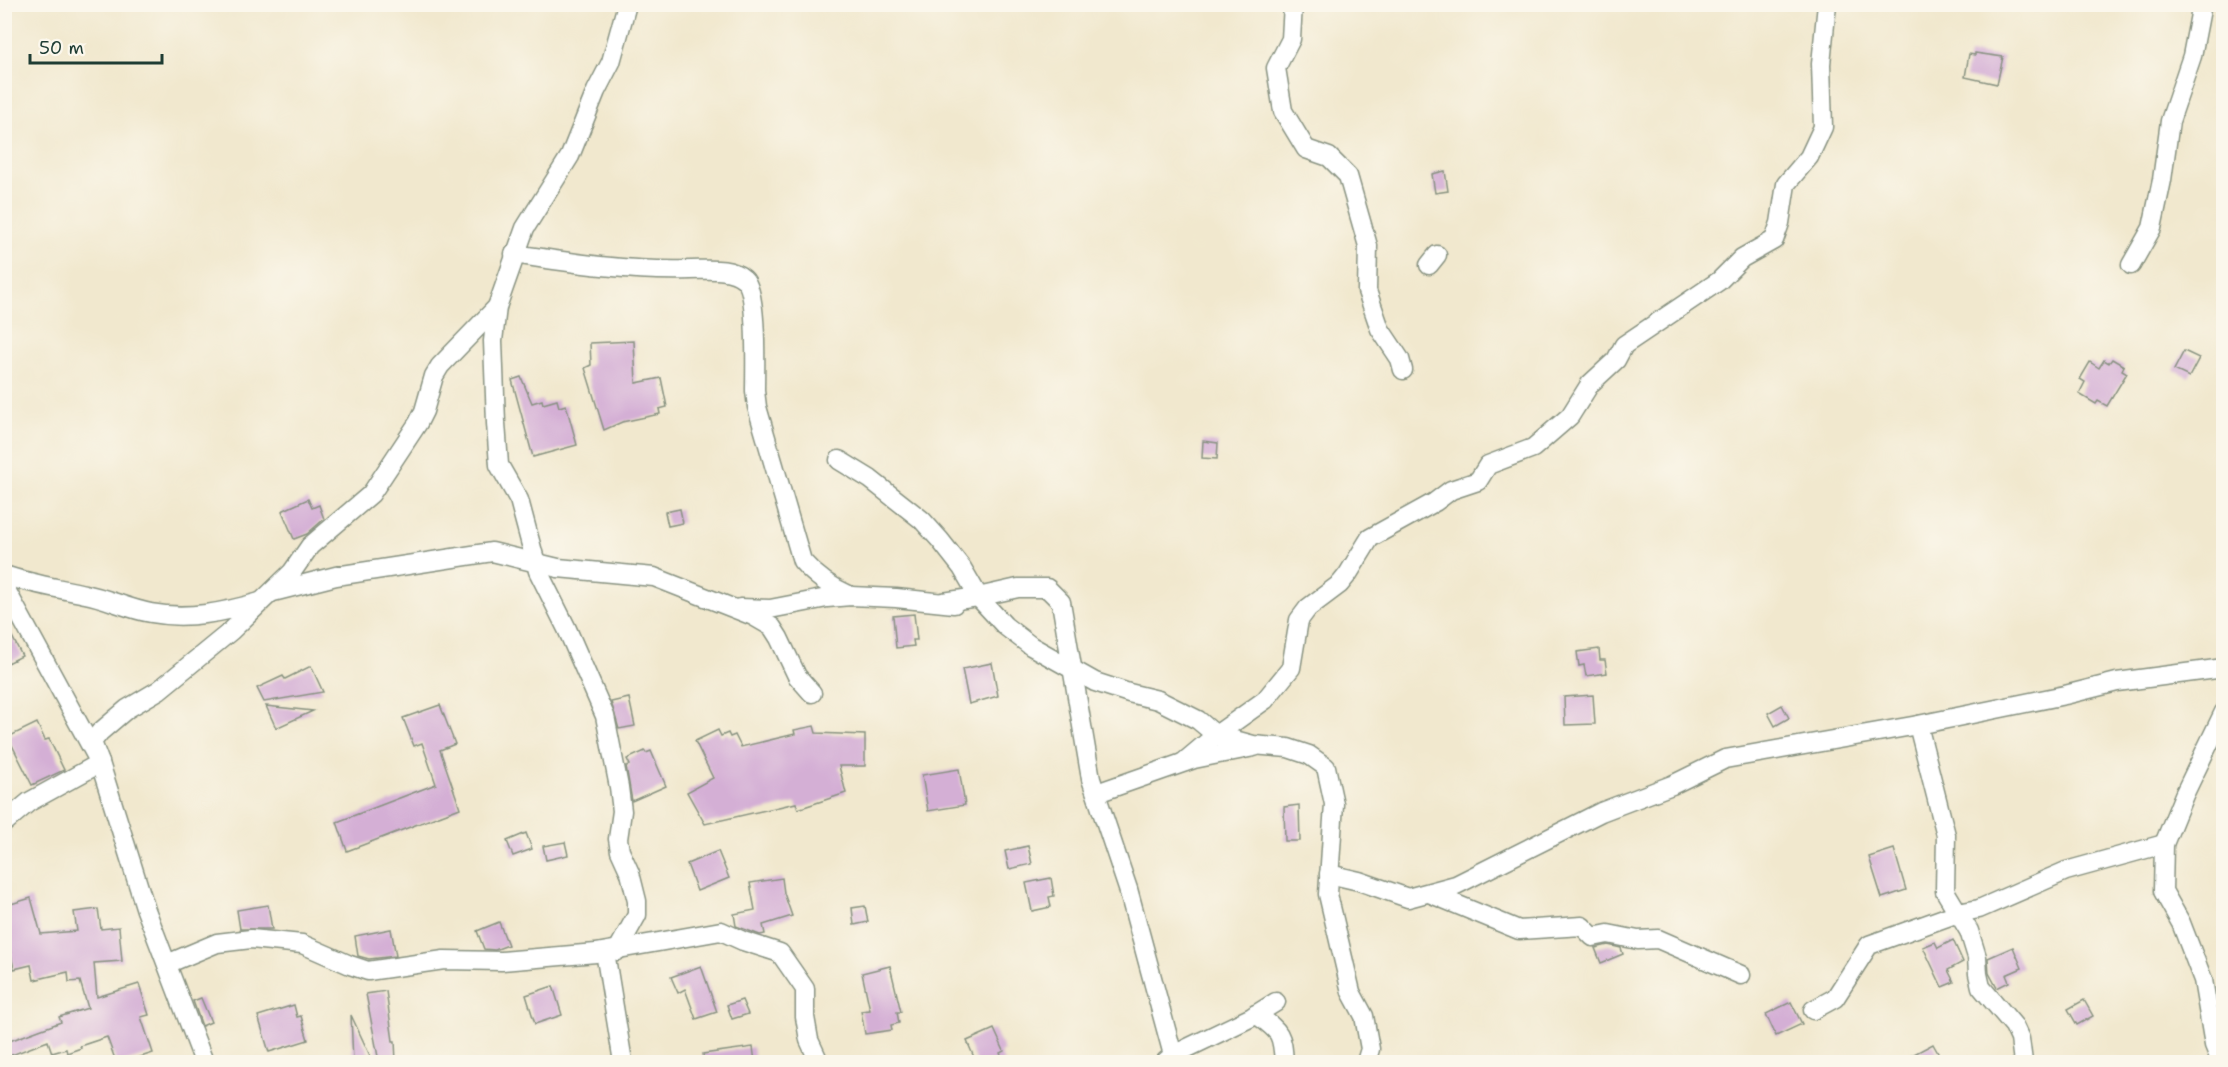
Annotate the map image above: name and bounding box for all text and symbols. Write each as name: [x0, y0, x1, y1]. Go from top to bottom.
scale bar: [30, 27, 162, 65]
text: 50 m: [39, 36, 84, 60]

